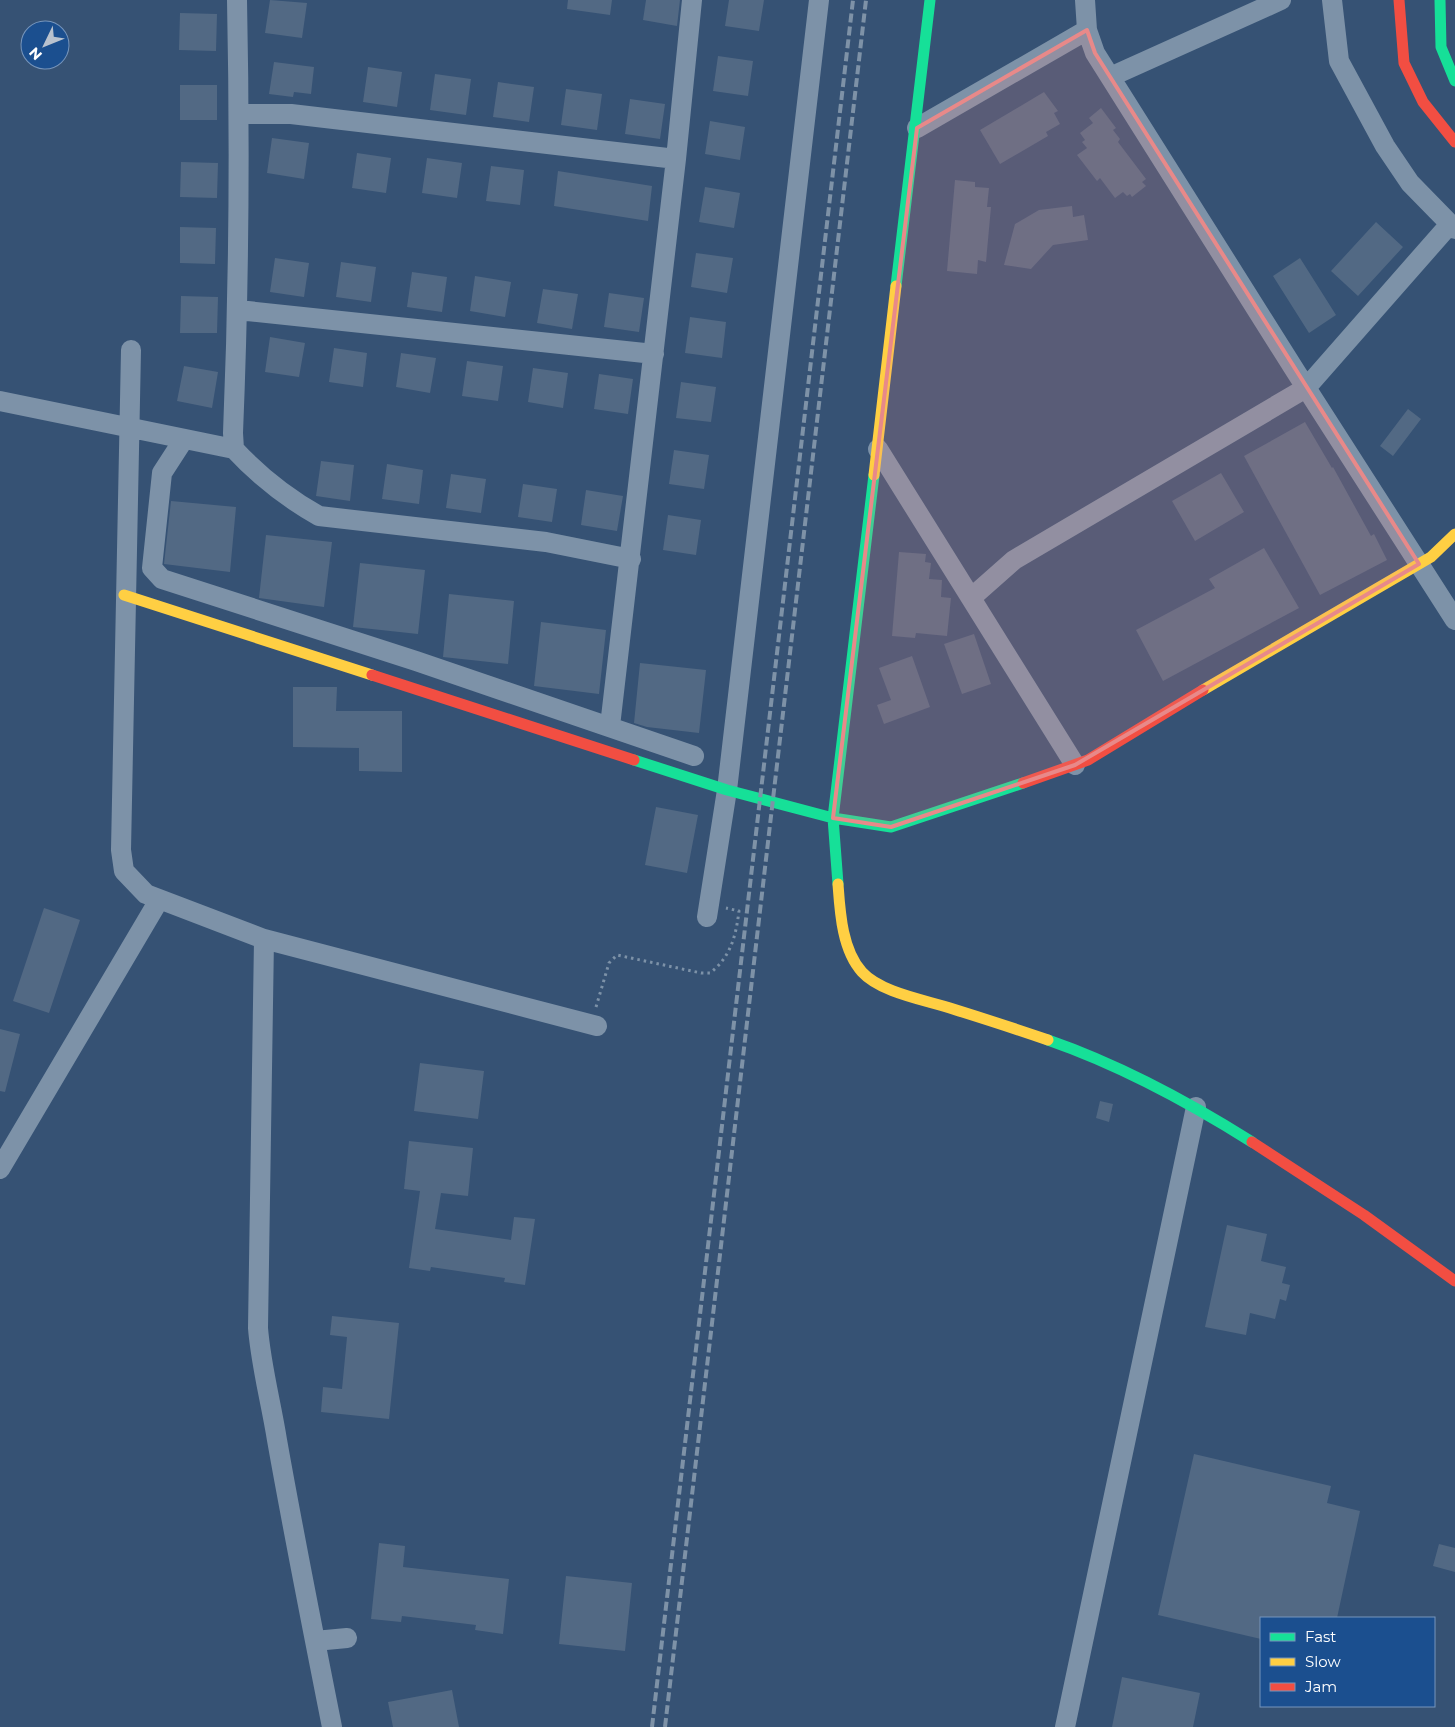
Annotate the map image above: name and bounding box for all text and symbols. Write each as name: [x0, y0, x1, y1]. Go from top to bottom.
north arrow: [20, 20, 70, 70]
text: N: [25, 44, 46, 64]
legend: [1260, 1617, 1435, 1707]
text: Fast: [1305, 1627, 1336, 1646]
text: Slow: [1305, 1652, 1341, 1671]
text: Jam: [1304, 1677, 1337, 1696]

